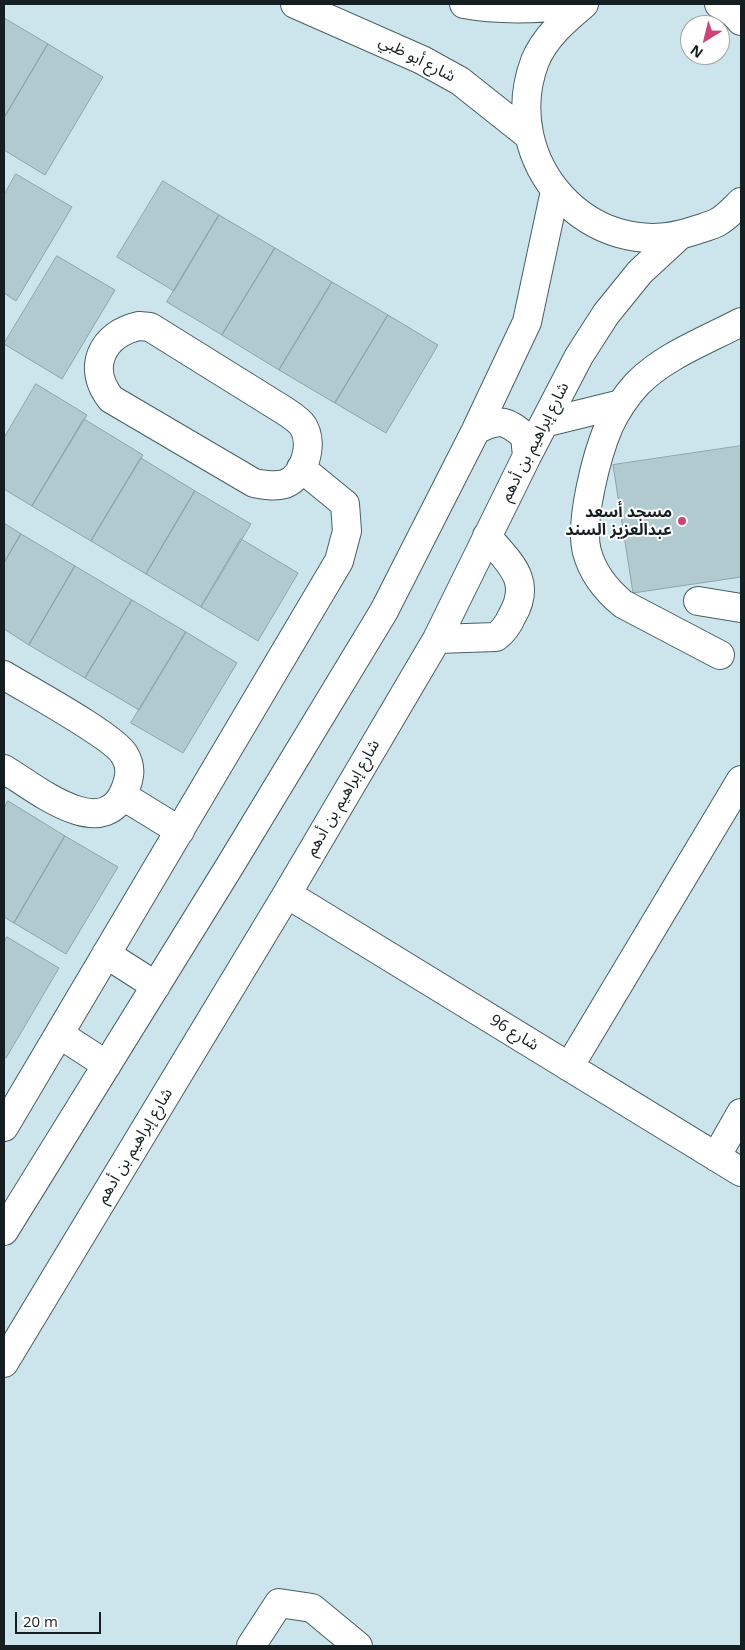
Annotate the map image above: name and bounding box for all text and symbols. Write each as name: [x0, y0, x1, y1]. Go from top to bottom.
north arrow: [680, 15, 730, 65]
street label: شارع أبو ظبي: [376, 32, 458, 86]
text: N: [686, 41, 707, 63]
street label: شارع إبراهيم بن أدهم: [497, 379, 573, 505]
place label: مسجد أسعد عبدالعزيز السند: [565, 502, 672, 540]
marker: مسجد أسعد عبدالعزيز السند: [676, 515, 688, 527]
street label: شارع إبراهيم بن أدهم: [302, 736, 384, 860]
street label: شارع 96: [486, 1011, 542, 1055]
street label: شارع إبراهيم بن أدهم: [93, 1085, 177, 1207]
scale bar: [18, 1602, 104, 1634]
text: 20 m: [23, 1611, 58, 1631]

